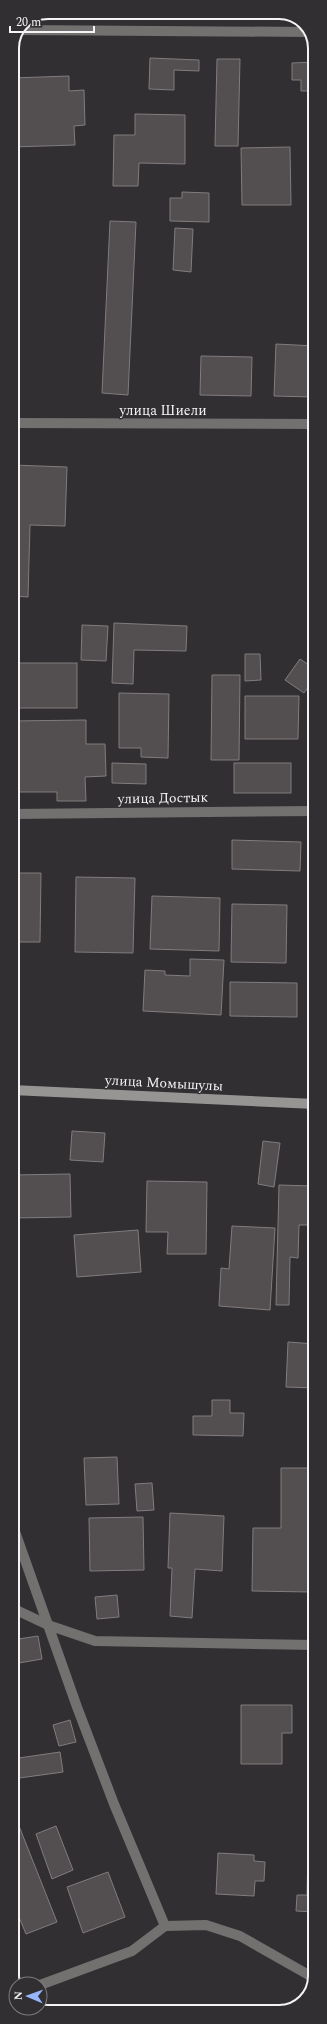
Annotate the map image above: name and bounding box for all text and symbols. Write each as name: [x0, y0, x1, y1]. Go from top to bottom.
scale bar: [10, 8, 94, 34]
text: 20 m: [16, 13, 41, 32]
street label: улица Шиели: [118, 400, 207, 421]
street label: улица Достык: [116, 787, 209, 809]
street label: улица Момышулы: [103, 1069, 224, 1097]
north arrow: [8, 1976, 48, 2016]
text: N: [10, 1991, 27, 2000]

